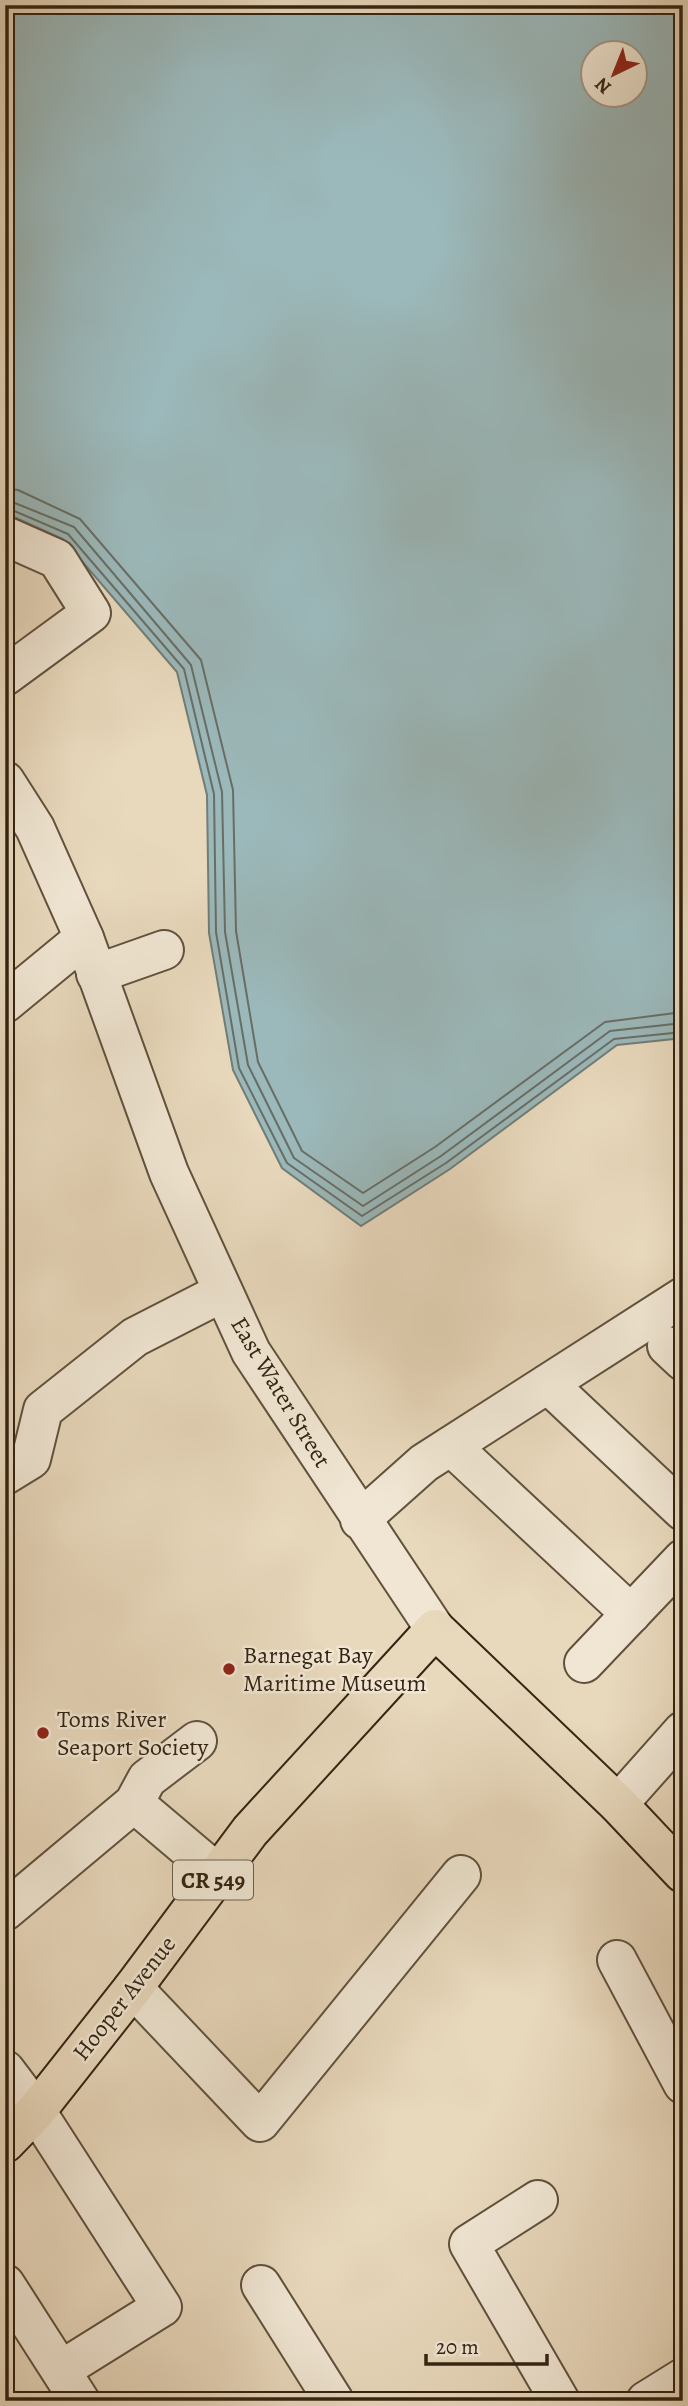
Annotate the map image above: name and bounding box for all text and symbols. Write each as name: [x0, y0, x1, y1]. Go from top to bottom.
north arrow: [580, 38, 650, 108]
text: N: [589, 71, 617, 100]
street label: East Water Street: [223, 1311, 339, 1473]
place label: Barnegat Bay Maritime Museum: [243, 1639, 427, 1699]
marker: Barnegat Bay Maritime Museum: [221, 1661, 237, 1677]
place label: Toms River Seaport Society: [57, 1703, 208, 1763]
marker: Toms River Seaport Society: [35, 1725, 51, 1741]
road number: CR 549: [173, 1860, 253, 1899]
street label: Hooper Avenue: [65, 1929, 183, 2067]
scale bar: [426, 2322, 546, 2366]
text: 20 m: [436, 2333, 479, 2361]

